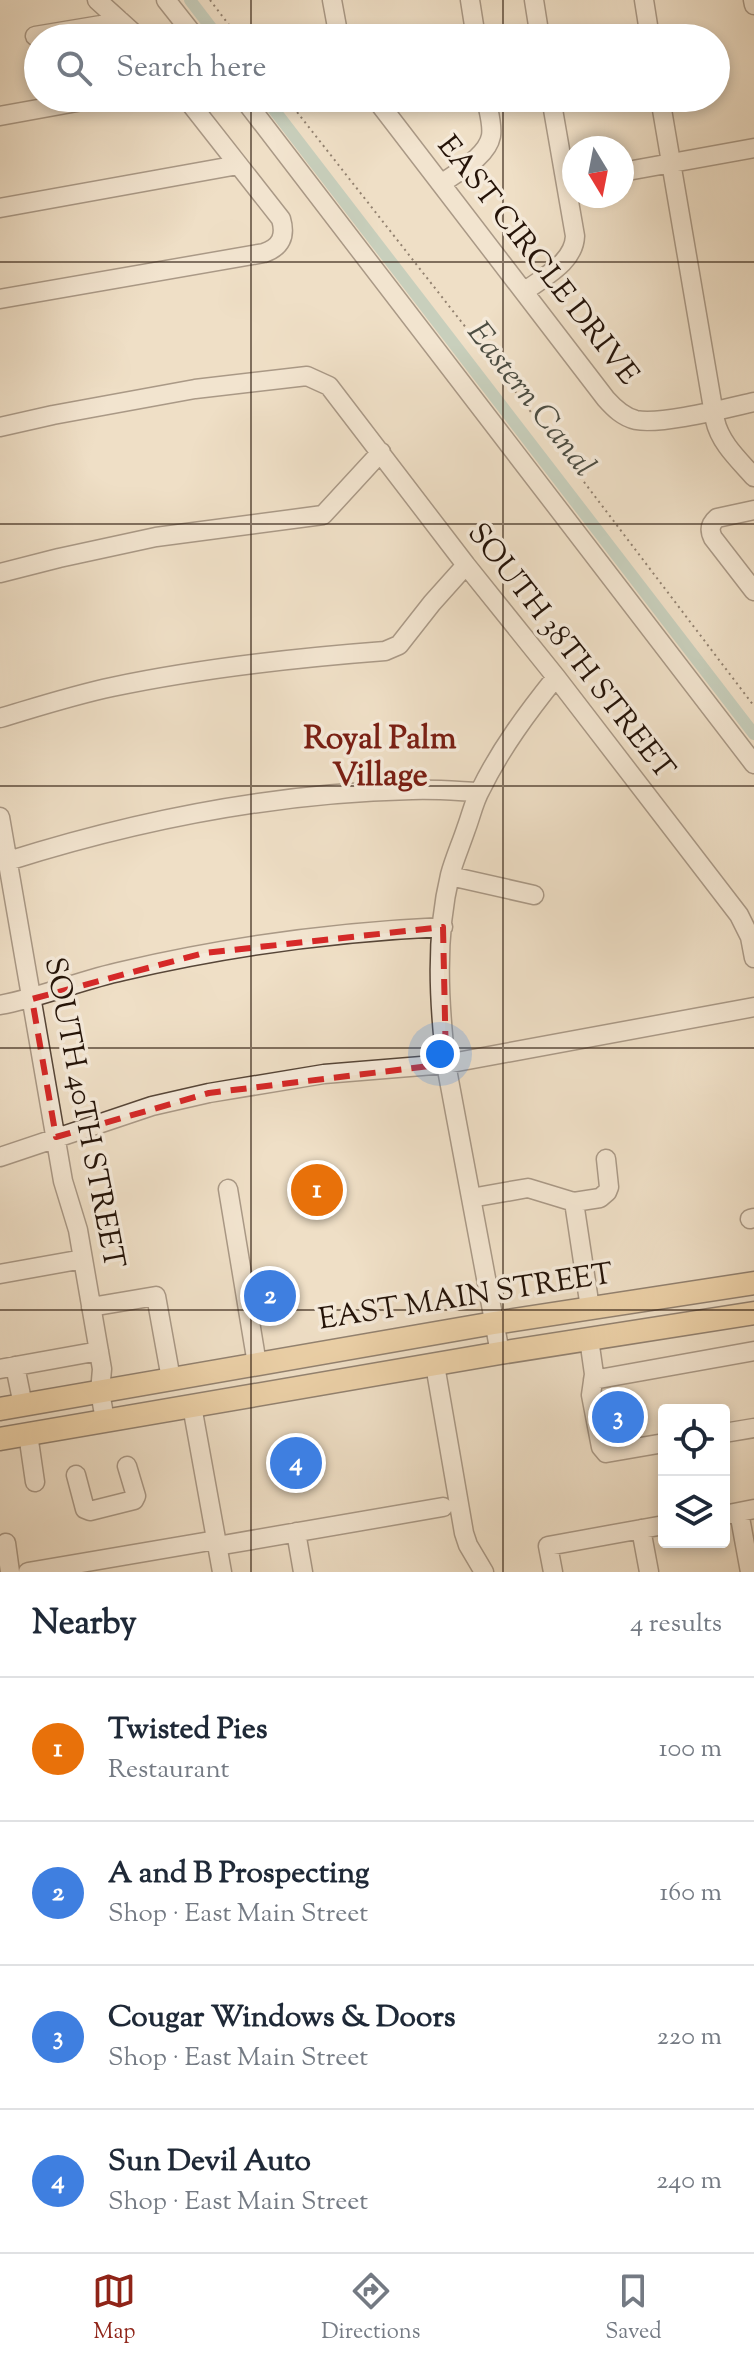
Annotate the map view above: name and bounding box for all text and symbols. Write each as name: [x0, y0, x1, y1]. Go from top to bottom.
search box: [24, 24, 730, 112]
icon: search: [52, 46, 96, 90]
text: Search here: [116, 47, 266, 90]
street label: EAST CIRCLE DRIVE: [426, 127, 648, 395]
north arrow: [562, 136, 634, 208]
water label: Eastern Canal: [455, 313, 605, 487]
street label: SOUTH 38TH STREET: [456, 515, 684, 789]
district label: Royal Palm Village: [304, 717, 457, 800]
street label: SOUTH 40TH STREET: [32, 954, 134, 1272]
your location: [420, 1034, 460, 1074]
pin: 1: [291, 1160, 343, 1220]
street label: EAST MAIN STREET: [316, 1254, 616, 1342]
pin: 2: [244, 1266, 296, 1326]
pin: 3: [592, 1387, 644, 1447]
map controls: [658, 1404, 730, 1548]
button: locate: [658, 1404, 730, 1476]
pin: 4: [270, 1433, 322, 1493]
button: layers: [658, 1476, 730, 1548]
text: Nearby: [32, 1600, 137, 1649]
text: 4 results: [630, 1606, 722, 1643]
text: Twisted Pies: [108, 1709, 267, 1752]
text: 1: [54, 1731, 62, 1768]
text: 100 m: [659, 1731, 722, 1768]
text: Restaurant: [108, 1752, 229, 1789]
text: A and B Prospecting: [108, 1853, 369, 1896]
text: 2: [52, 1875, 64, 1912]
text: 160 m: [659, 1875, 722, 1912]
text: Shop · East Main Street: [108, 1896, 368, 1933]
text: Cougar Windows & Doors: [108, 1997, 455, 2040]
text: 3: [53, 2019, 63, 2056]
text: 220 m: [657, 2019, 722, 2056]
text: Shop · East Main Street: [108, 2040, 368, 2077]
text: Sun Devil Auto: [108, 2141, 311, 2184]
text: 4: [51, 2163, 65, 2200]
text: 240 m: [656, 2163, 722, 2200]
text: Shop · East Main Street: [108, 2184, 368, 2221]
tab: Map: [92, 2269, 136, 2349]
tab: Directions: [321, 2269, 420, 2349]
tab: Saved: [605, 2269, 662, 2349]

